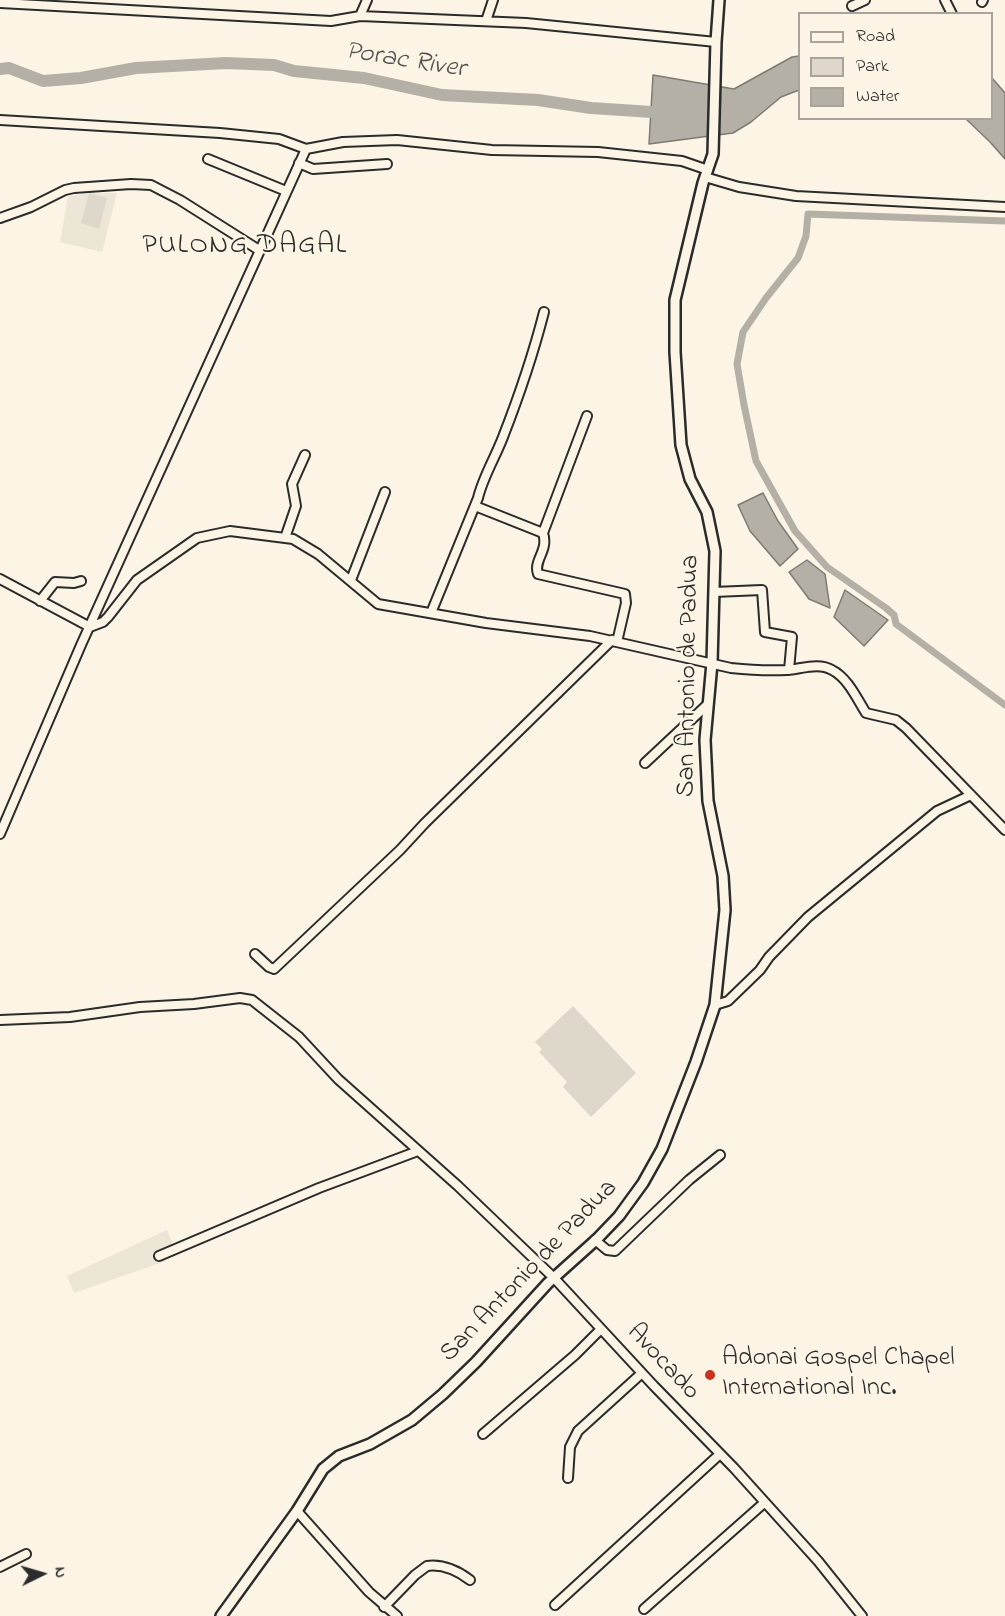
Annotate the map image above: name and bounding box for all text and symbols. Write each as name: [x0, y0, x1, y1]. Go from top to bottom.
legend: [798, 12, 993, 120]
text: Road: [856, 24, 895, 50]
water label: Porac River: [343, 37, 467, 87]
text: Park: [856, 54, 889, 80]
text: Water: [856, 84, 899, 110]
district label: PULONG DAGAL: [142, 230, 348, 264]
street label: San Antonio de Padua: [672, 555, 708, 797]
street label: San Antonio de Padua: [435, 1174, 625, 1370]
street label: Avocado: [619, 1318, 705, 1408]
place label: Adonai Gospel Chapel International Inc.: [722, 1344, 955, 1406]
marker: Adonai Gospel Chapel International Inc.: [703, 1368, 717, 1382]
north arrow: [12, 1544, 72, 1604]
text: N: [48, 1566, 72, 1579]

